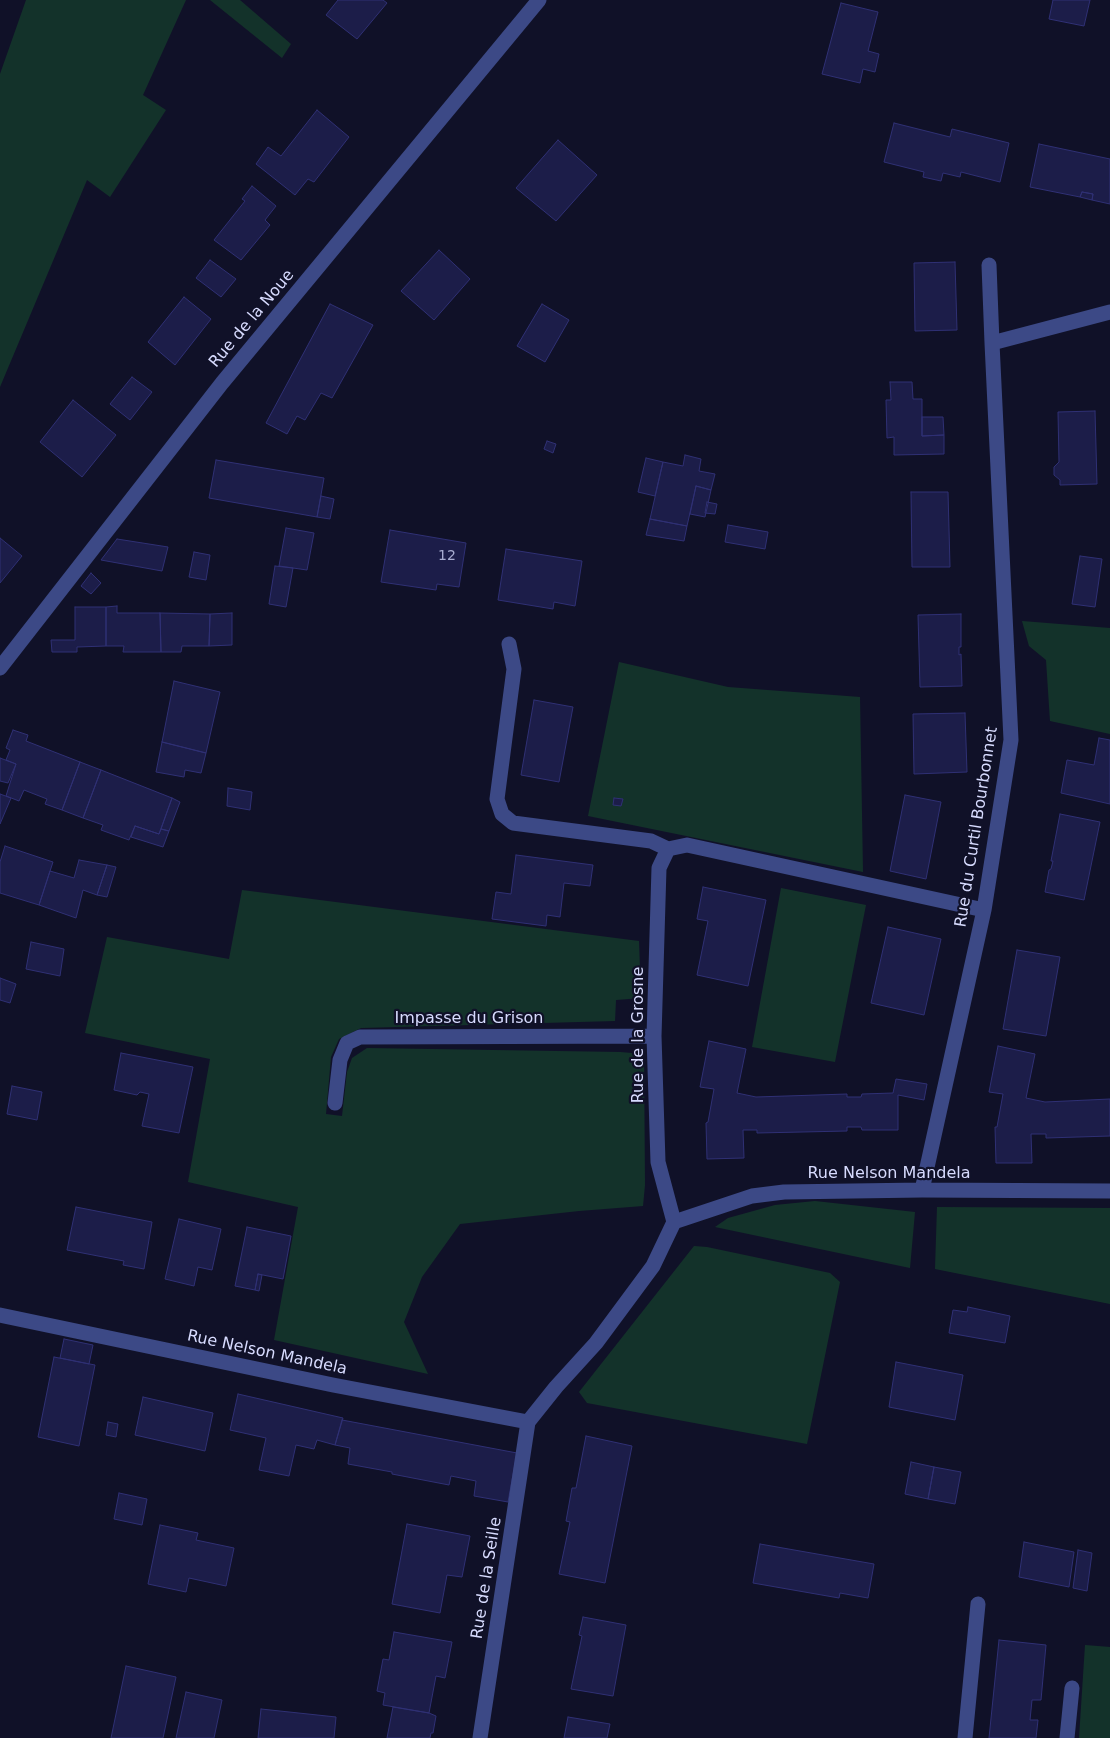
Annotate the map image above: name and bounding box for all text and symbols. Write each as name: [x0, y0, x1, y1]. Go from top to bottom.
street label: Rue de la Noue: [206, 266, 298, 372]
house number: 12: [438, 548, 456, 564]
street label: Rue du Curtil Bourbonnet: [952, 725, 1002, 929]
street label: Rue de la Grosne: [629, 967, 649, 1103]
street label: Impasse du Grison: [395, 1009, 543, 1029]
street label: Rue Nelson Mandela: [807, 1164, 971, 1184]
street label: Rue Nelson Mandela: [185, 1327, 349, 1379]
street label: Rue de la Seille: [468, 1516, 506, 1640]

